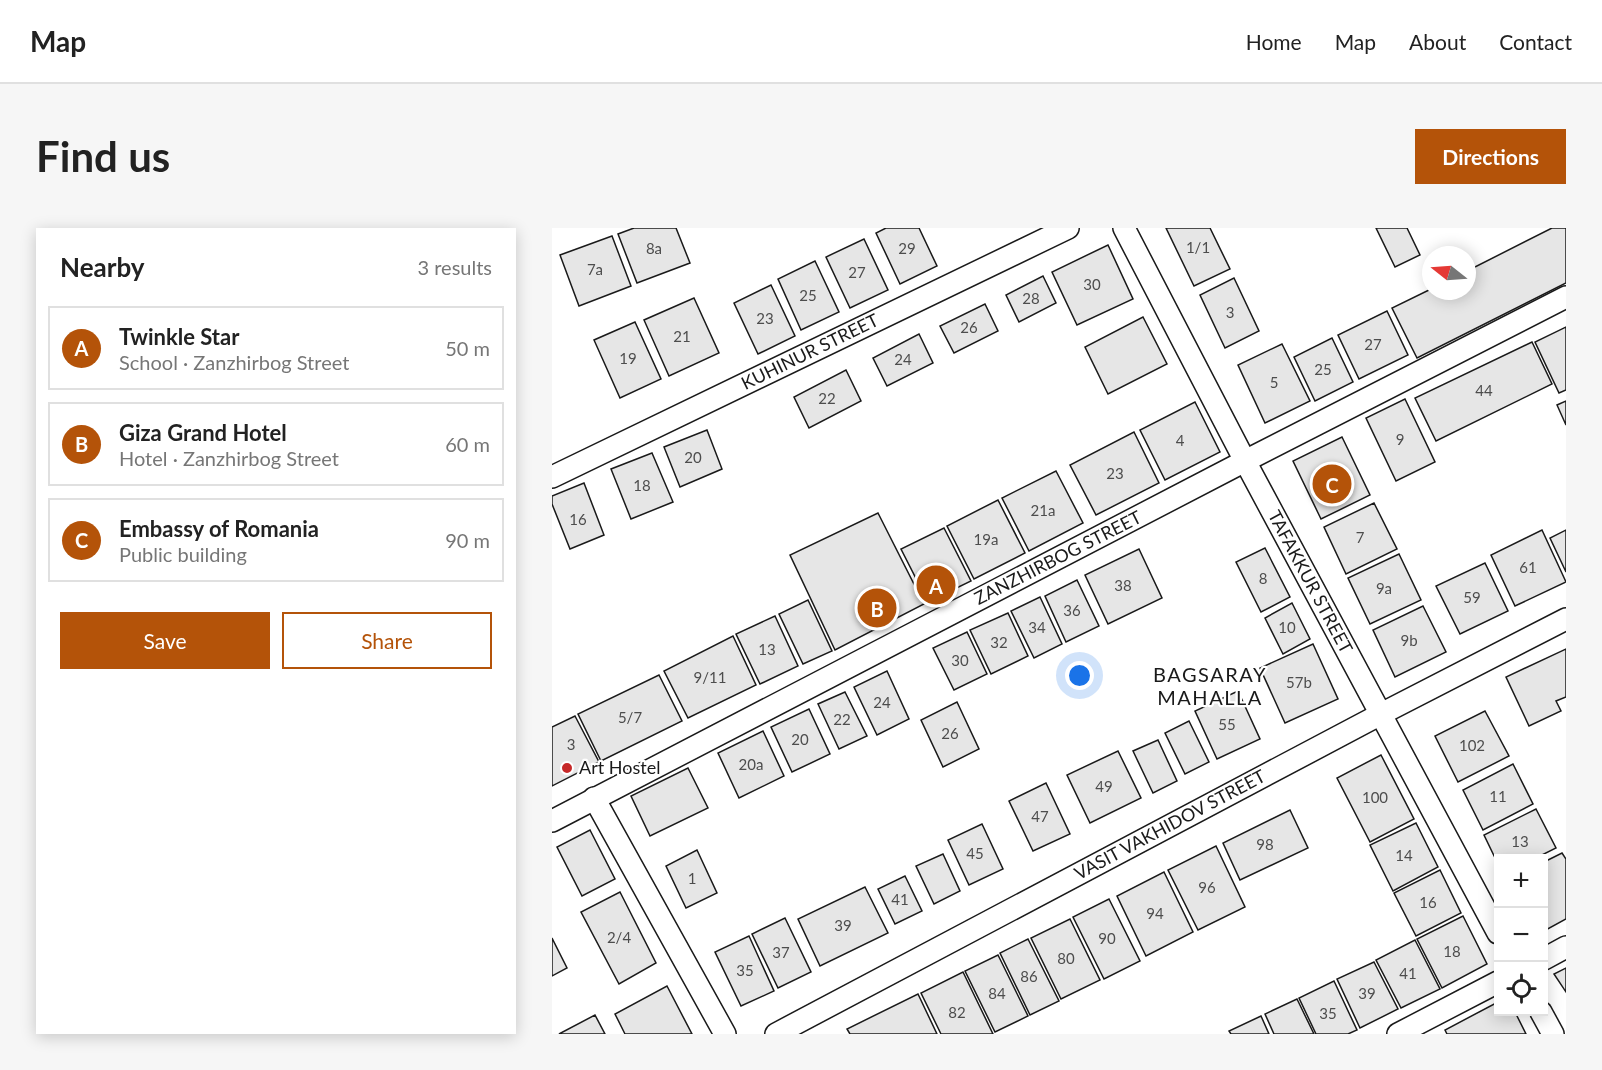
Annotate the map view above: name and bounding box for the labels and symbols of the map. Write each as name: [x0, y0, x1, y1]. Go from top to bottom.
house number: 1/1: [1186, 238, 1210, 256]
house number: 8a: [646, 239, 662, 257]
house number: 29: [898, 239, 916, 257]
north arrow: [1422, 246, 1476, 300]
house number: 7a: [587, 260, 603, 278]
house number: 27: [848, 263, 866, 281]
house number: 30: [1083, 275, 1101, 293]
house number: 25: [799, 286, 817, 304]
house number: 28: [1022, 289, 1040, 307]
house number: 3: [1226, 303, 1234, 321]
street label: KUHINUR STREET: [737, 308, 882, 394]
house number: 23: [756, 309, 774, 327]
house number: 26: [960, 318, 978, 336]
house number: 21: [673, 327, 691, 345]
house number: 27: [1364, 335, 1382, 353]
house number: 19: [619, 349, 637, 367]
house number: 24: [894, 350, 912, 368]
house number: 25: [1314, 360, 1332, 378]
house number: 5: [1270, 373, 1278, 391]
house number: 44: [1475, 381, 1493, 399]
house number: 22: [818, 389, 836, 407]
house number: 9: [1396, 430, 1404, 448]
house number: 4: [1176, 431, 1185, 449]
house number: 20: [684, 448, 702, 466]
pin: C: [1312, 462, 1352, 506]
house number: 23: [1106, 464, 1124, 482]
house number: 18: [633, 476, 651, 494]
house number: 21a: [1031, 501, 1055, 519]
street label: ZANZHIRBOG STREET: [970, 505, 1145, 609]
street label: TAFAKKUR STREET: [1264, 506, 1358, 657]
house number: 16: [569, 510, 587, 528]
house number: 7: [1356, 528, 1365, 546]
house number: 19a: [974, 530, 998, 548]
house number: 61: [1519, 558, 1537, 576]
pin: A: [916, 562, 956, 608]
house number: 8: [1259, 569, 1267, 587]
house number: 38: [1114, 576, 1132, 594]
house number: 9a: [1376, 579, 1392, 597]
pin: B: [858, 586, 896, 631]
house number: 59: [1463, 588, 1481, 606]
house number: 36: [1063, 601, 1081, 619]
house number: 34: [1028, 618, 1046, 636]
house number: 10: [1278, 618, 1296, 636]
house number: 9b: [1400, 631, 1418, 649]
house number: 32: [990, 633, 1008, 651]
house number: 13: [758, 640, 776, 658]
house number: 30: [951, 651, 969, 669]
your location: [1065, 661, 1094, 690]
district label: BAGSARAY MAHALLA: [1153, 662, 1267, 709]
house number: 9/11: [694, 668, 726, 686]
house number: 57b: [1286, 673, 1312, 691]
house number: 24: [873, 693, 891, 711]
house number: 5/7: [618, 708, 642, 726]
house number: 22: [833, 710, 851, 728]
house number: 55: [1218, 715, 1236, 733]
house number: 26: [941, 724, 959, 742]
house number: 20: [791, 730, 809, 748]
house number: 3: [567, 735, 575, 753]
house number: 102: [1459, 736, 1485, 754]
house number: 20a: [739, 755, 763, 773]
place label: Art Hostel: [579, 756, 660, 778]
marker: Art Hostel: [560, 761, 574, 775]
street label: VASIT VAKHIDOV STREET: [1070, 764, 1269, 884]
house number: 49: [1095, 777, 1113, 795]
house number: 11: [1489, 787, 1507, 805]
house number: 100: [1362, 788, 1388, 806]
house number: 47: [1031, 807, 1049, 825]
house number: 13: [1511, 832, 1529, 850]
house number: 98: [1256, 835, 1274, 853]
house number: 45: [966, 844, 984, 862]
house number: 14: [1395, 846, 1413, 864]
house number: 1: [688, 869, 696, 887]
house number: 96: [1198, 878, 1216, 896]
house number: 41: [891, 890, 909, 908]
house number: 16: [1419, 893, 1437, 911]
house number: 94: [1146, 904, 1164, 922]
house number: 39: [834, 916, 852, 934]
house number: 2/4: [607, 928, 631, 946]
house number: 90: [1098, 929, 1116, 947]
house number: 18: [1443, 942, 1461, 960]
house number: 37: [772, 943, 790, 961]
house number: 80: [1057, 949, 1075, 967]
house number: 35: [736, 961, 754, 979]
house number: 41: [1399, 964, 1417, 982]
house number: 86: [1020, 967, 1038, 985]
house number: 84: [988, 984, 1006, 1002]
house number: 39: [1358, 984, 1376, 1002]
house number: 82: [948, 1003, 966, 1021]
house number: 35: [1319, 1004, 1337, 1022]

